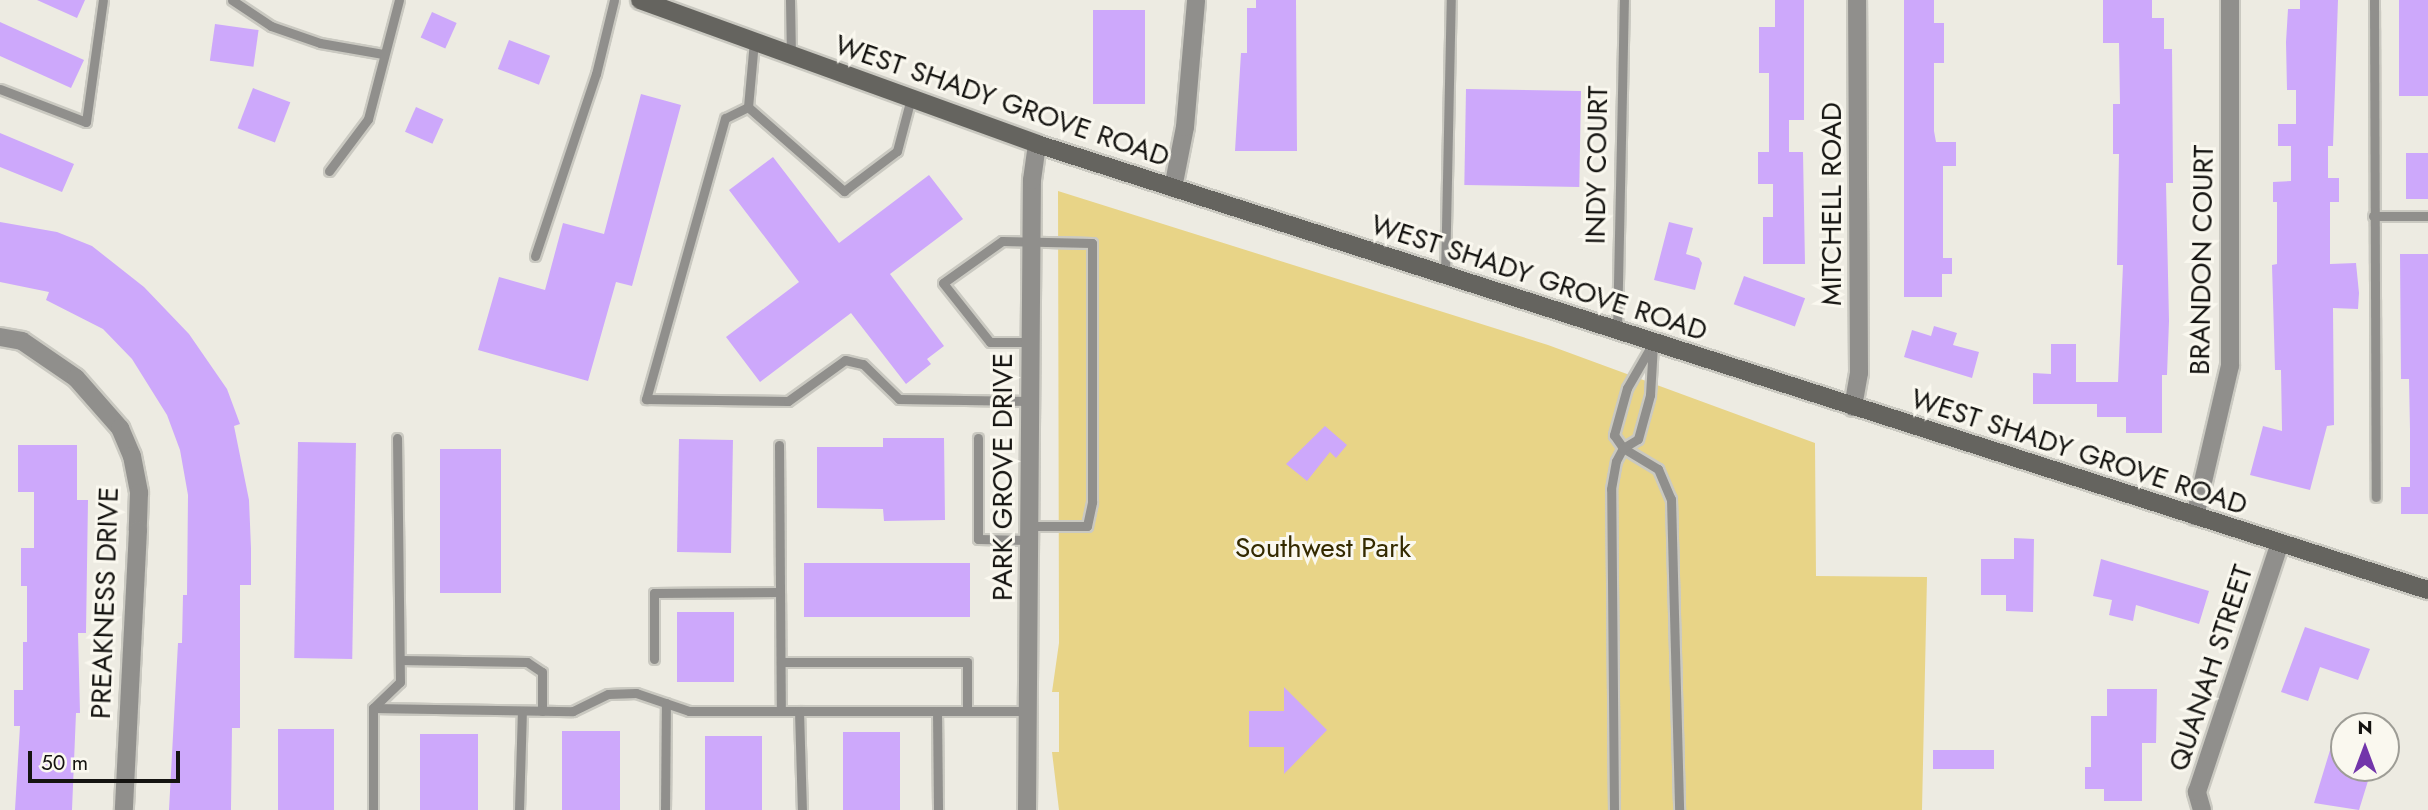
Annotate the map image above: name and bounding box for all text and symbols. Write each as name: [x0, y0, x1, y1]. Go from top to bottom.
street label: WEST SHADY GROVE ROAD: [830, 28, 1174, 174]
street label: INDY COURT: [1579, 86, 1615, 244]
street label: MITCHELL ROAD: [1815, 102, 1849, 306]
street label: BRANDON COURT: [2183, 145, 2221, 375]
street label: WEST SHADY GROVE ROAD: [1367, 208, 1711, 348]
street label: PARK GROVE DRIVE: [986, 353, 1020, 601]
street label: WEST SHADY GROVE ROAD: [1907, 382, 2251, 522]
street label: PREAKNESS DRIVE: [84, 486, 126, 720]
park label: Southwest Park: [1235, 531, 1411, 565]
street label: QUANAH STREET: [2162, 561, 2260, 775]
north arrow: [2330, 712, 2400, 782]
text: N: [2357, 714, 2373, 741]
scale bar: [32, 736, 184, 780]
text: 50 m: [41, 748, 88, 778]

